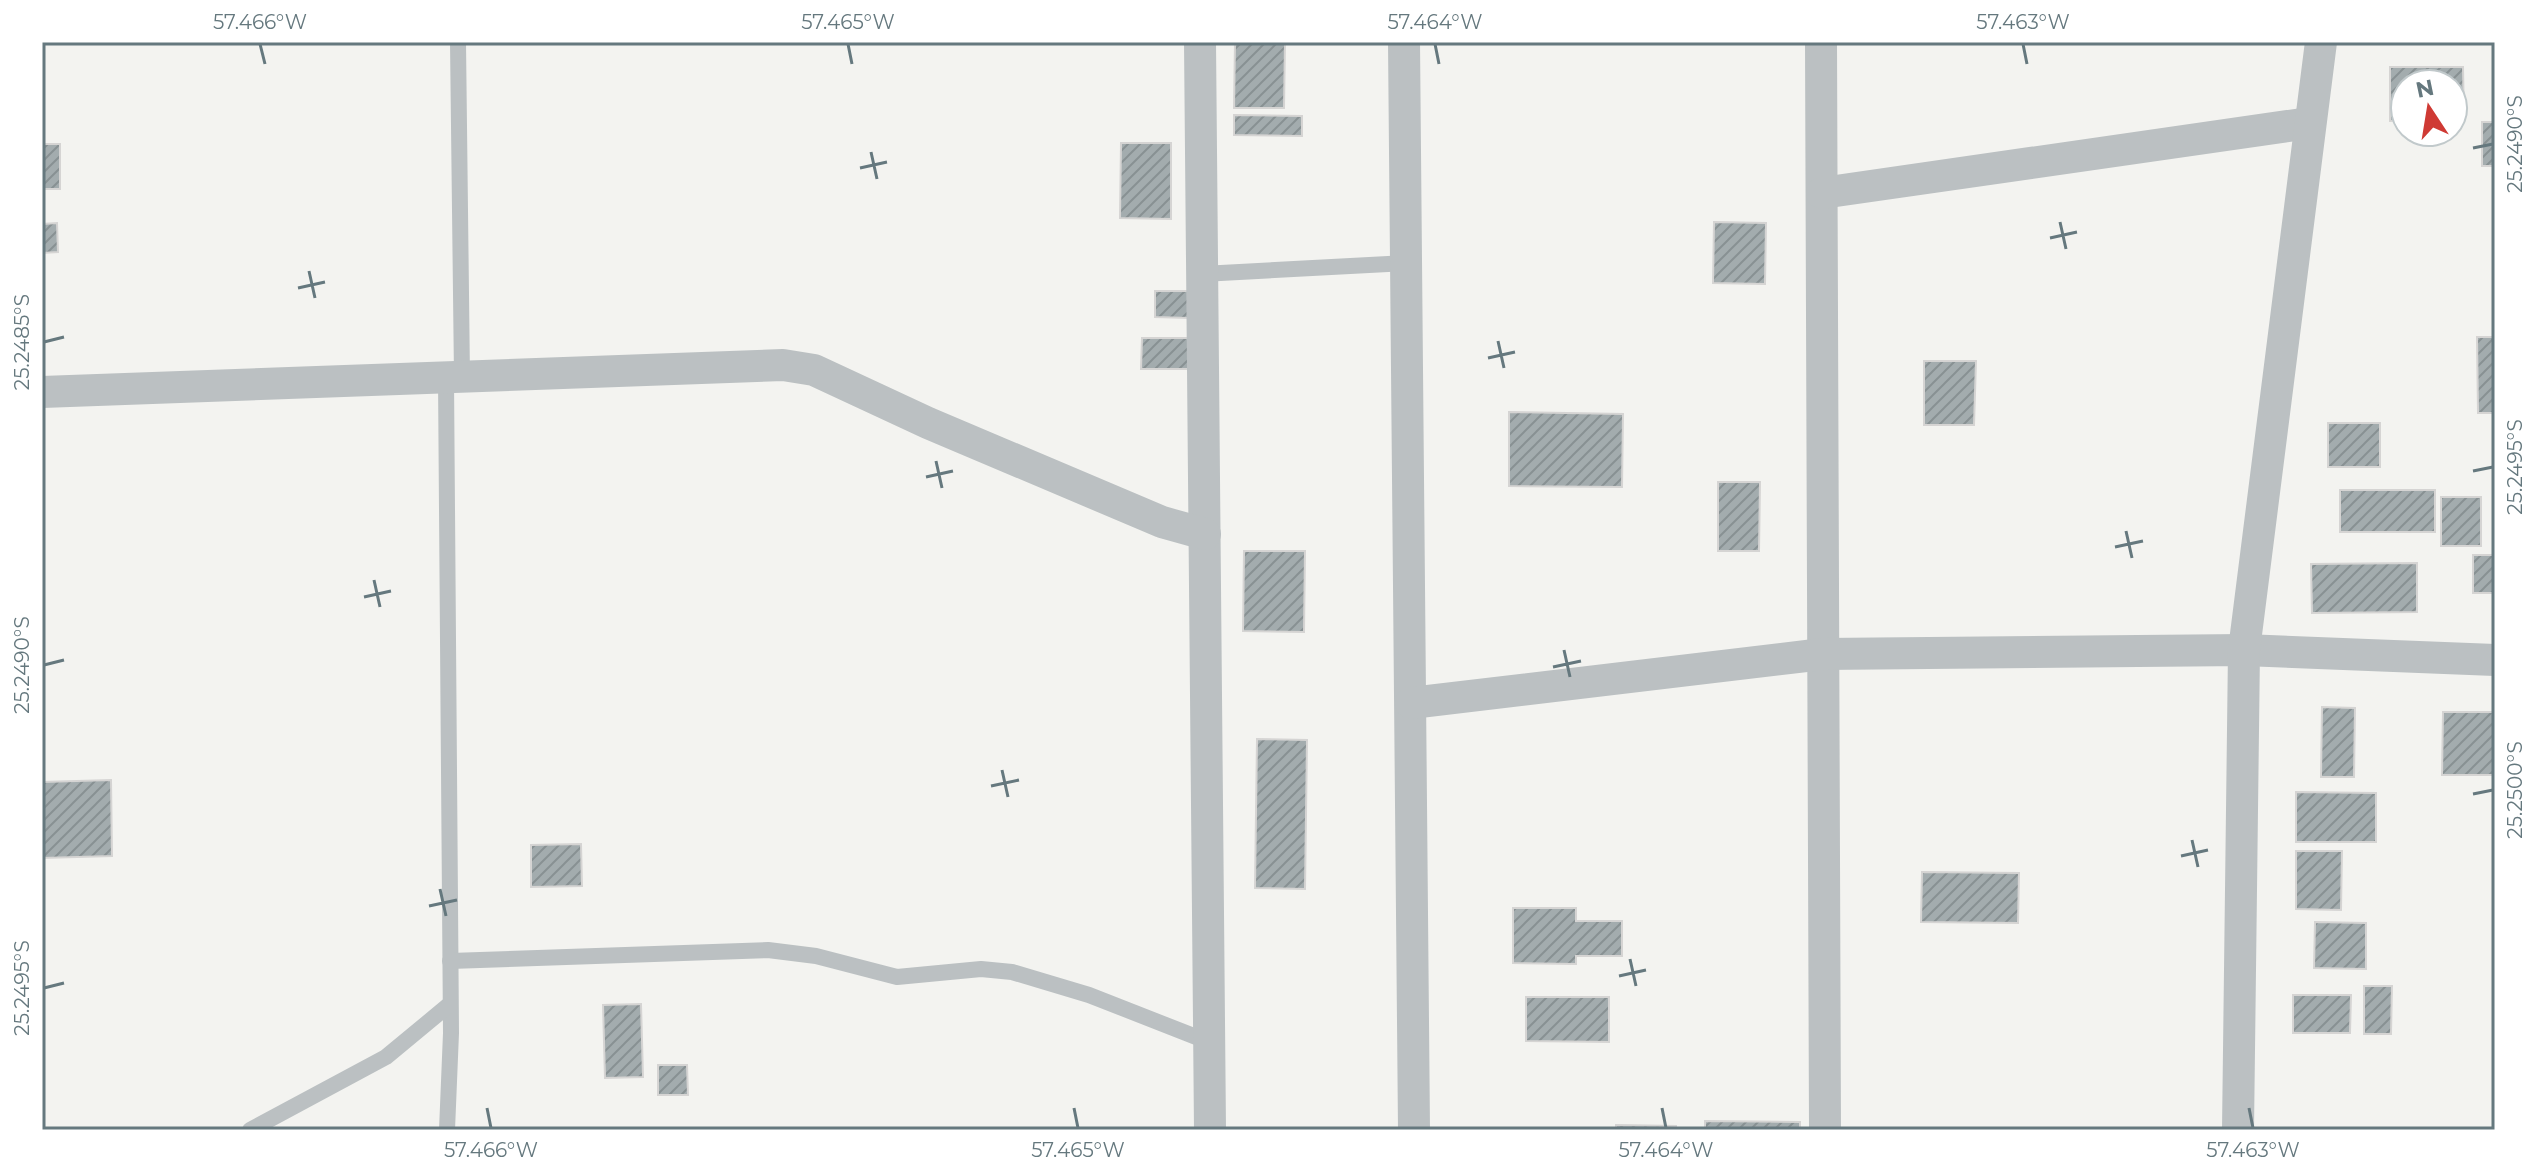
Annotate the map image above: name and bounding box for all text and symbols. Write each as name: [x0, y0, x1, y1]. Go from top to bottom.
text: 57.466°W: [213, 10, 307, 34]
text: 57.465°W: [801, 10, 895, 34]
text: 57.464°W: [1388, 10, 1482, 34]
text: 57.463°W: [1976, 10, 2070, 34]
north arrow: [2389, 68, 2469, 148]
text: N: [2413, 74, 2436, 104]
text: 25.2490°S: [2503, 95, 2527, 193]
text: 25.2485°S: [10, 294, 34, 390]
text: 25.2495°S: [2503, 419, 2527, 515]
text: 25.2490°S: [10, 616, 34, 714]
text: 25.2500°S: [2503, 741, 2527, 839]
text: 25.2495°S: [10, 940, 34, 1036]
text: 57.466°W: [444, 1138, 538, 1162]
text: 57.465°W: [1031, 1138, 1125, 1162]
text: 57.464°W: [1619, 1138, 1713, 1162]
text: 57.463°W: [2206, 1138, 2300, 1162]

